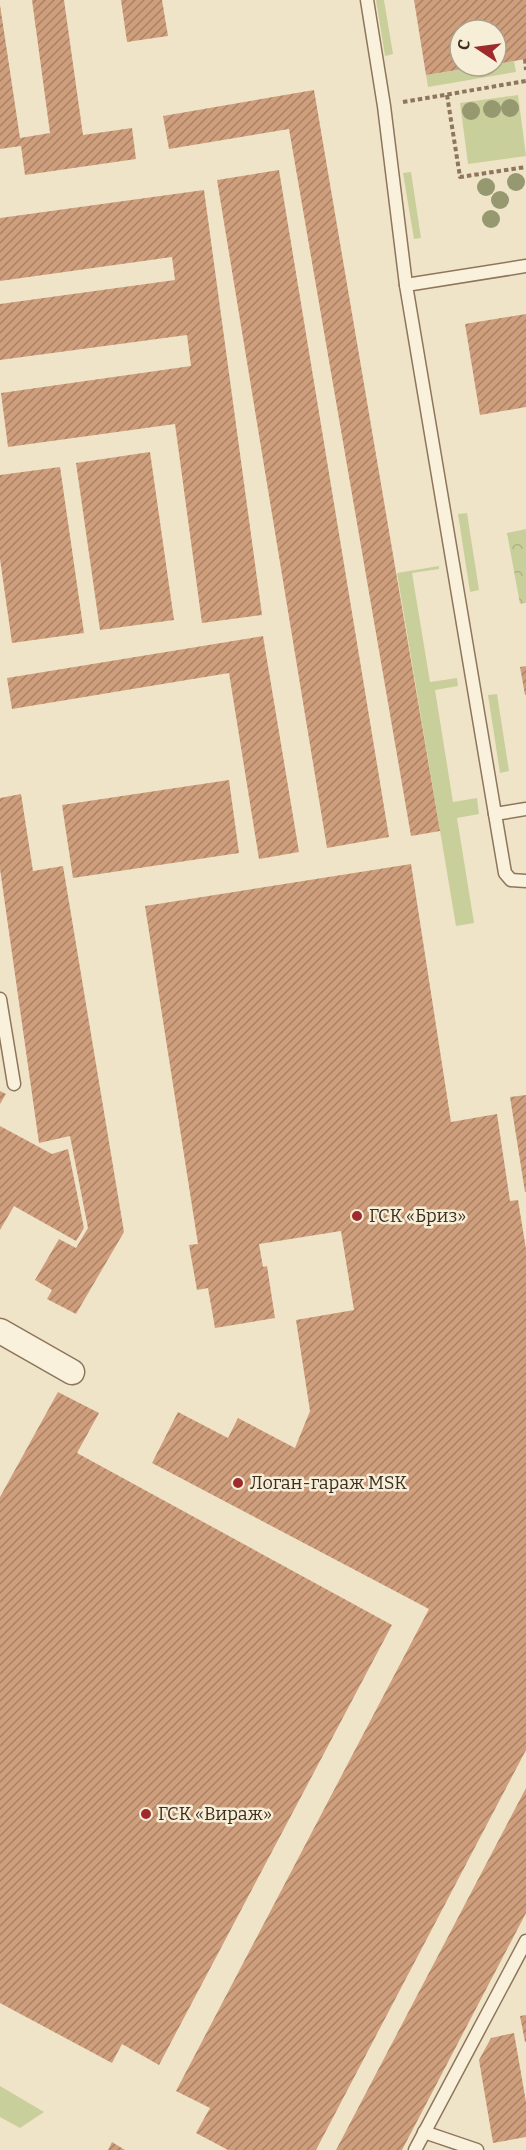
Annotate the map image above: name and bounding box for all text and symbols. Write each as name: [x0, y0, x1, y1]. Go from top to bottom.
north arrow: [448, 18, 508, 78]
text: С: [453, 38, 474, 52]
place label: ГСК «Бриз»: [369, 1205, 466, 1227]
marker: ГСК «Бриз»: [350, 1209, 364, 1223]
place label: Логан-гараж MSK: [250, 1472, 407, 1494]
marker: Логан-гараж MSK: [231, 1476, 245, 1490]
place label: ГСК «Вираж»: [158, 1803, 272, 1825]
marker: ГСК «Вираж»: [139, 1807, 153, 1821]

